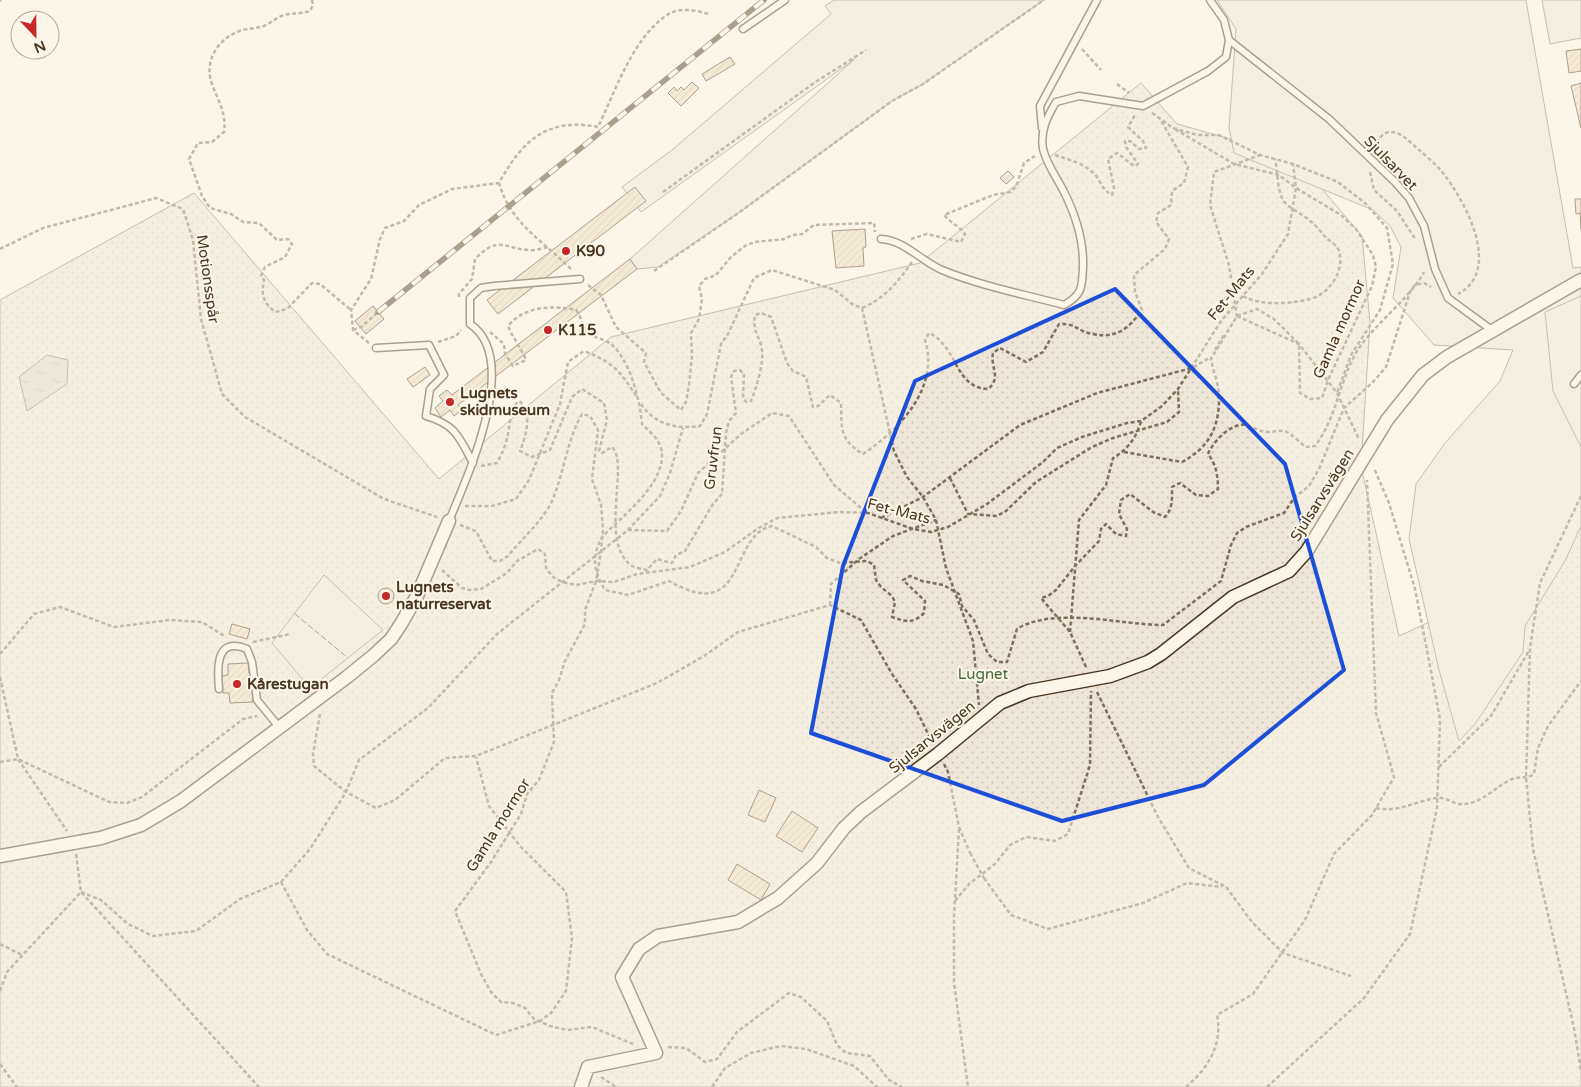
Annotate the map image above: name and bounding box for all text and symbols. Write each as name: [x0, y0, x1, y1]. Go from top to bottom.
north arrow: [10, 10, 60, 60]
text: N: [31, 37, 48, 57]
street label: Sjulsarvet: [1360, 132, 1422, 194]
street label: Motionsspår: [193, 234, 223, 325]
place label: K90: [576, 242, 605, 260]
marker: K90: [560, 245, 572, 257]
street label: Fet-Mats: [1204, 262, 1258, 324]
street label: Gamla mormor: [1309, 276, 1369, 381]
place label: K115: [558, 321, 596, 339]
marker: K115: [542, 324, 554, 336]
place label: Lugnets skidmuseum: [460, 384, 550, 419]
marker: Lugnets skidmuseum: [444, 396, 456, 408]
street label: Gruvfrun: [700, 425, 726, 491]
street label: Sjulsarvsvägen: [1286, 445, 1358, 545]
street label: Fet-Mats: [866, 494, 932, 528]
place label: Lugnets naturreservat: [396, 578, 492, 613]
marker: Lugnets naturreservat: [380, 590, 392, 602]
park label: Lugnet: [958, 665, 1009, 683]
place label: Kårestugan: [247, 675, 329, 694]
marker: Kårestugan: [231, 678, 243, 690]
street label: Sjulsarvsvägen: [885, 697, 979, 777]
street label: Gamla mormor: [462, 775, 534, 875]

